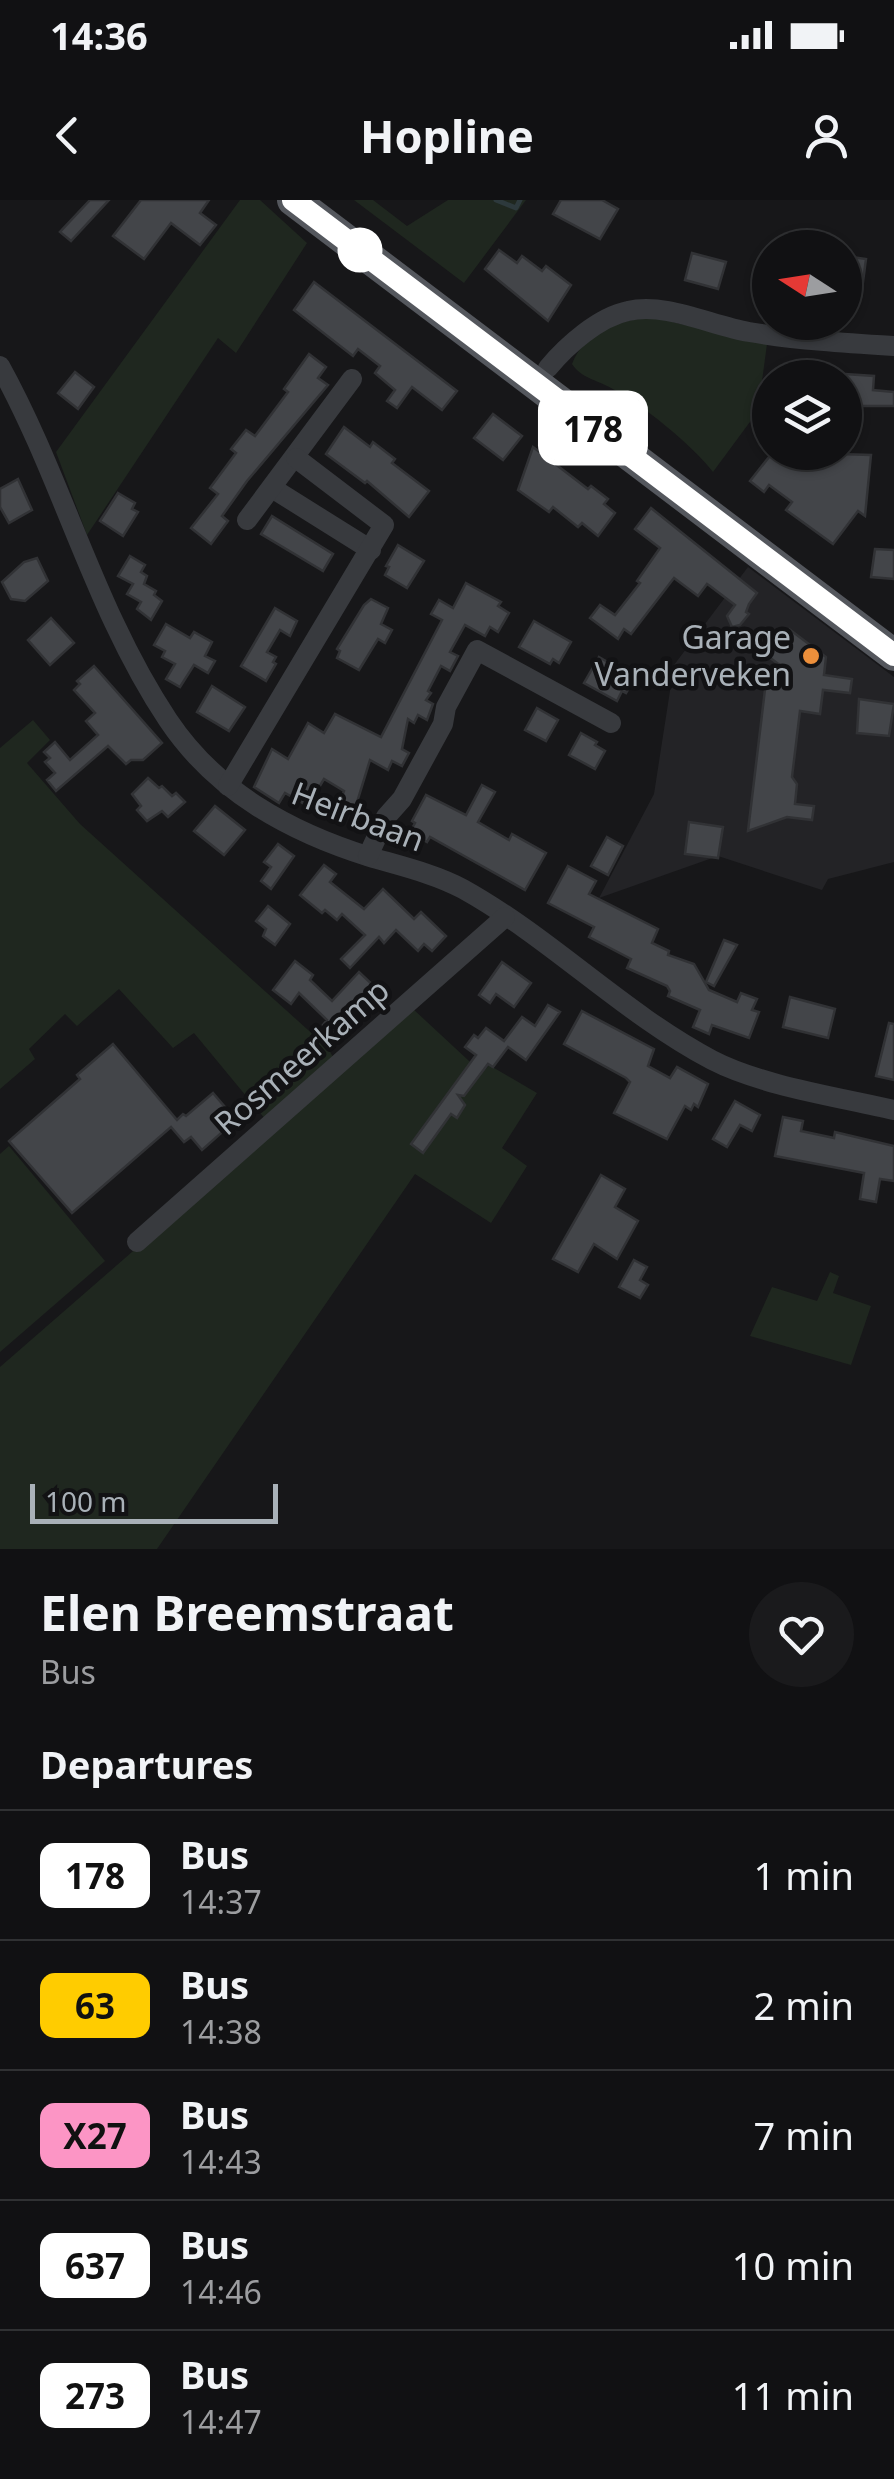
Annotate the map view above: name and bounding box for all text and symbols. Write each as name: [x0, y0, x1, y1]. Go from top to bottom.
text: 14:36: [50, 9, 148, 61]
text: Hopline: [360, 105, 534, 166]
icon: back: [40, 108, 95, 163]
icon: person: [799, 108, 854, 163]
unlabelled marker: [339, 229, 381, 271]
north arrow: [752, 230, 862, 340]
map controls: [752, 230, 862, 470]
button: layers: [752, 360, 862, 470]
line badge: 178: [536, 396, 650, 460]
text: 178: [563, 405, 623, 452]
place label: Garage Vanderveken: [595, 615, 791, 695]
marker: Garage Vanderveken: [800, 645, 822, 667]
street label: Heirbaan: [286, 771, 431, 861]
street label: Rosmeerkamp: [204, 968, 398, 1144]
scale bar: [30, 1479, 278, 1524]
text: 100 m: [45, 1482, 127, 1520]
text: Elen Breemstraat: [40, 1580, 454, 1645]
button: heart: [749, 1582, 854, 1687]
text: Bus: [40, 1650, 96, 1693]
text: Departures: [40, 1738, 253, 1790]
text: Bus: [180, 1828, 249, 1880]
text: 1 min: [754, 1849, 854, 1901]
text: 178: [65, 1852, 125, 1899]
text: 14:37: [180, 1880, 262, 1923]
text: Bus: [180, 1958, 249, 2010]
text: 2 min: [754, 1979, 854, 2031]
text: 63: [75, 1982, 115, 2029]
text: 14:38: [180, 2010, 262, 2053]
text: Bus: [180, 2088, 249, 2140]
text: 7 min: [754, 2109, 854, 2161]
text: X27: [63, 2112, 127, 2159]
text: 14:43: [180, 2140, 262, 2183]
text: Bus: [180, 2218, 249, 2270]
text: 10 min: [732, 2239, 854, 2291]
text: 637: [65, 2242, 125, 2289]
text: 14:46: [180, 2270, 262, 2313]
text: Bus: [180, 2348, 249, 2400]
text: 11 min: [732, 2369, 854, 2421]
text: 273: [65, 2372, 125, 2419]
text: 14:47: [180, 2400, 262, 2443]

